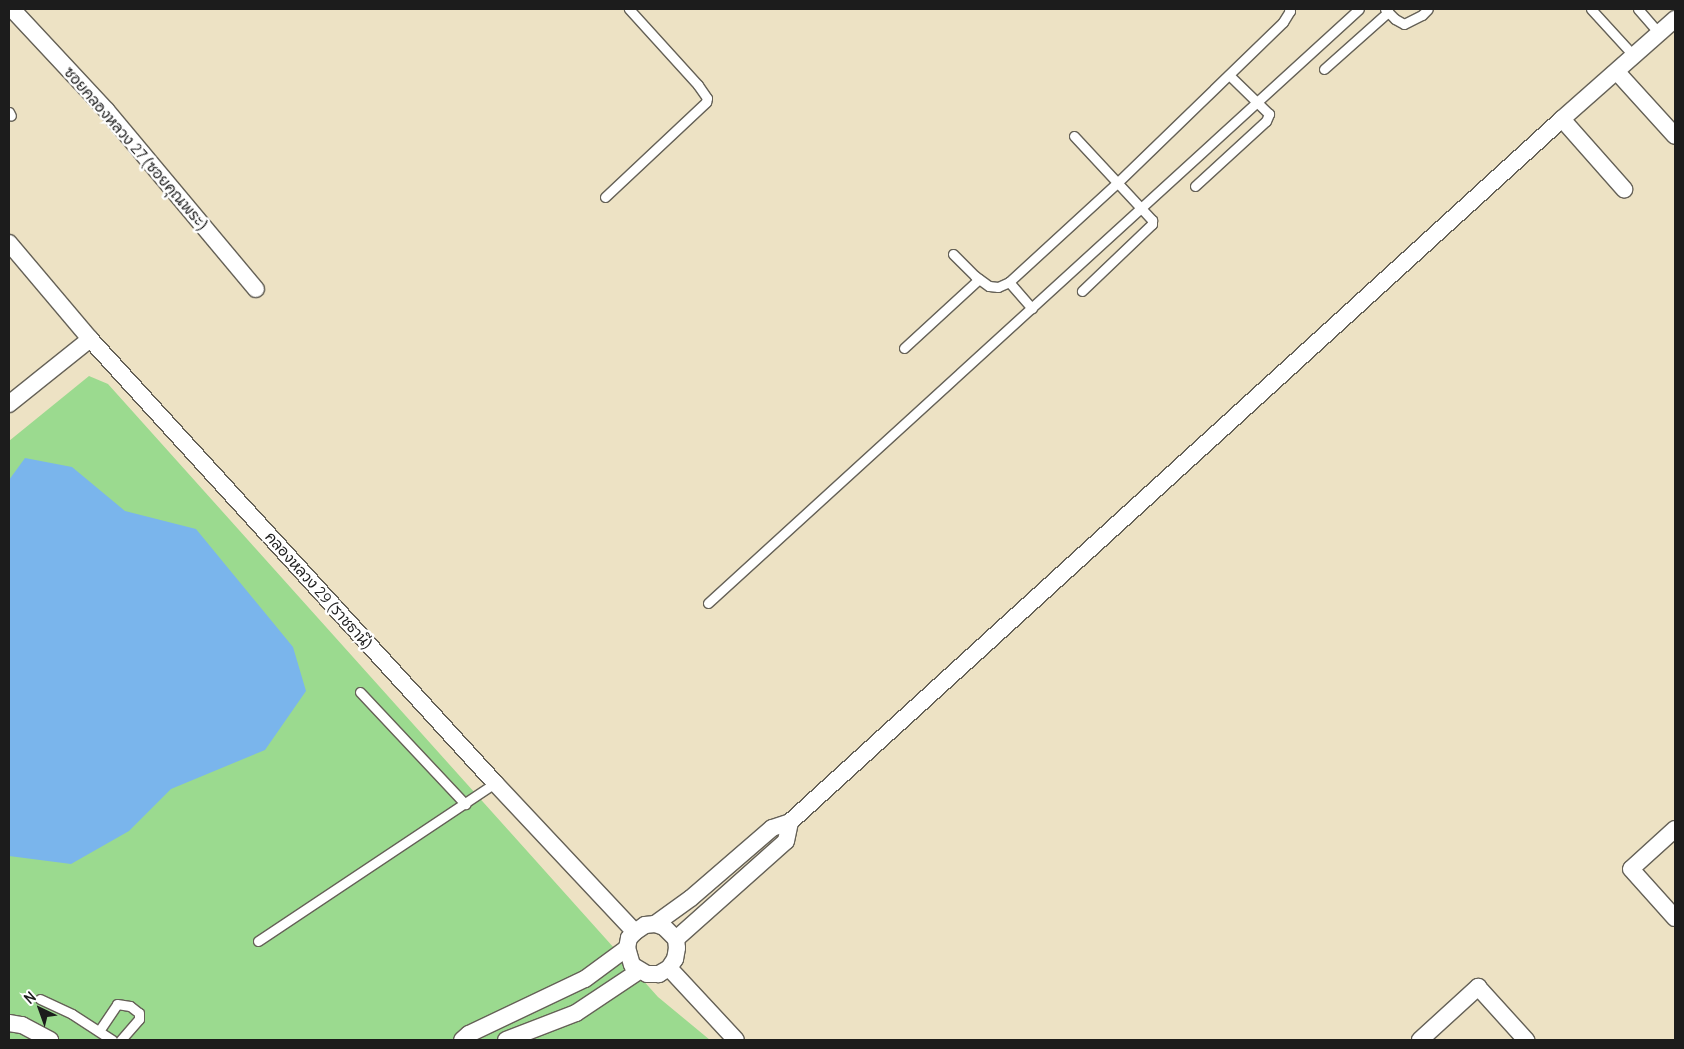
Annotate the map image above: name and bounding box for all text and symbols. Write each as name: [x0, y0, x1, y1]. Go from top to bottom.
street label: ซอยคลองหลวง 27 (ซอยคุณพระ): [60, 63, 212, 233]
street label: คลองหลวง 29 (ราชธานี): [262, 528, 376, 652]
north arrow: [15, 984, 65, 1034]
text: N: [20, 988, 40, 1008]

